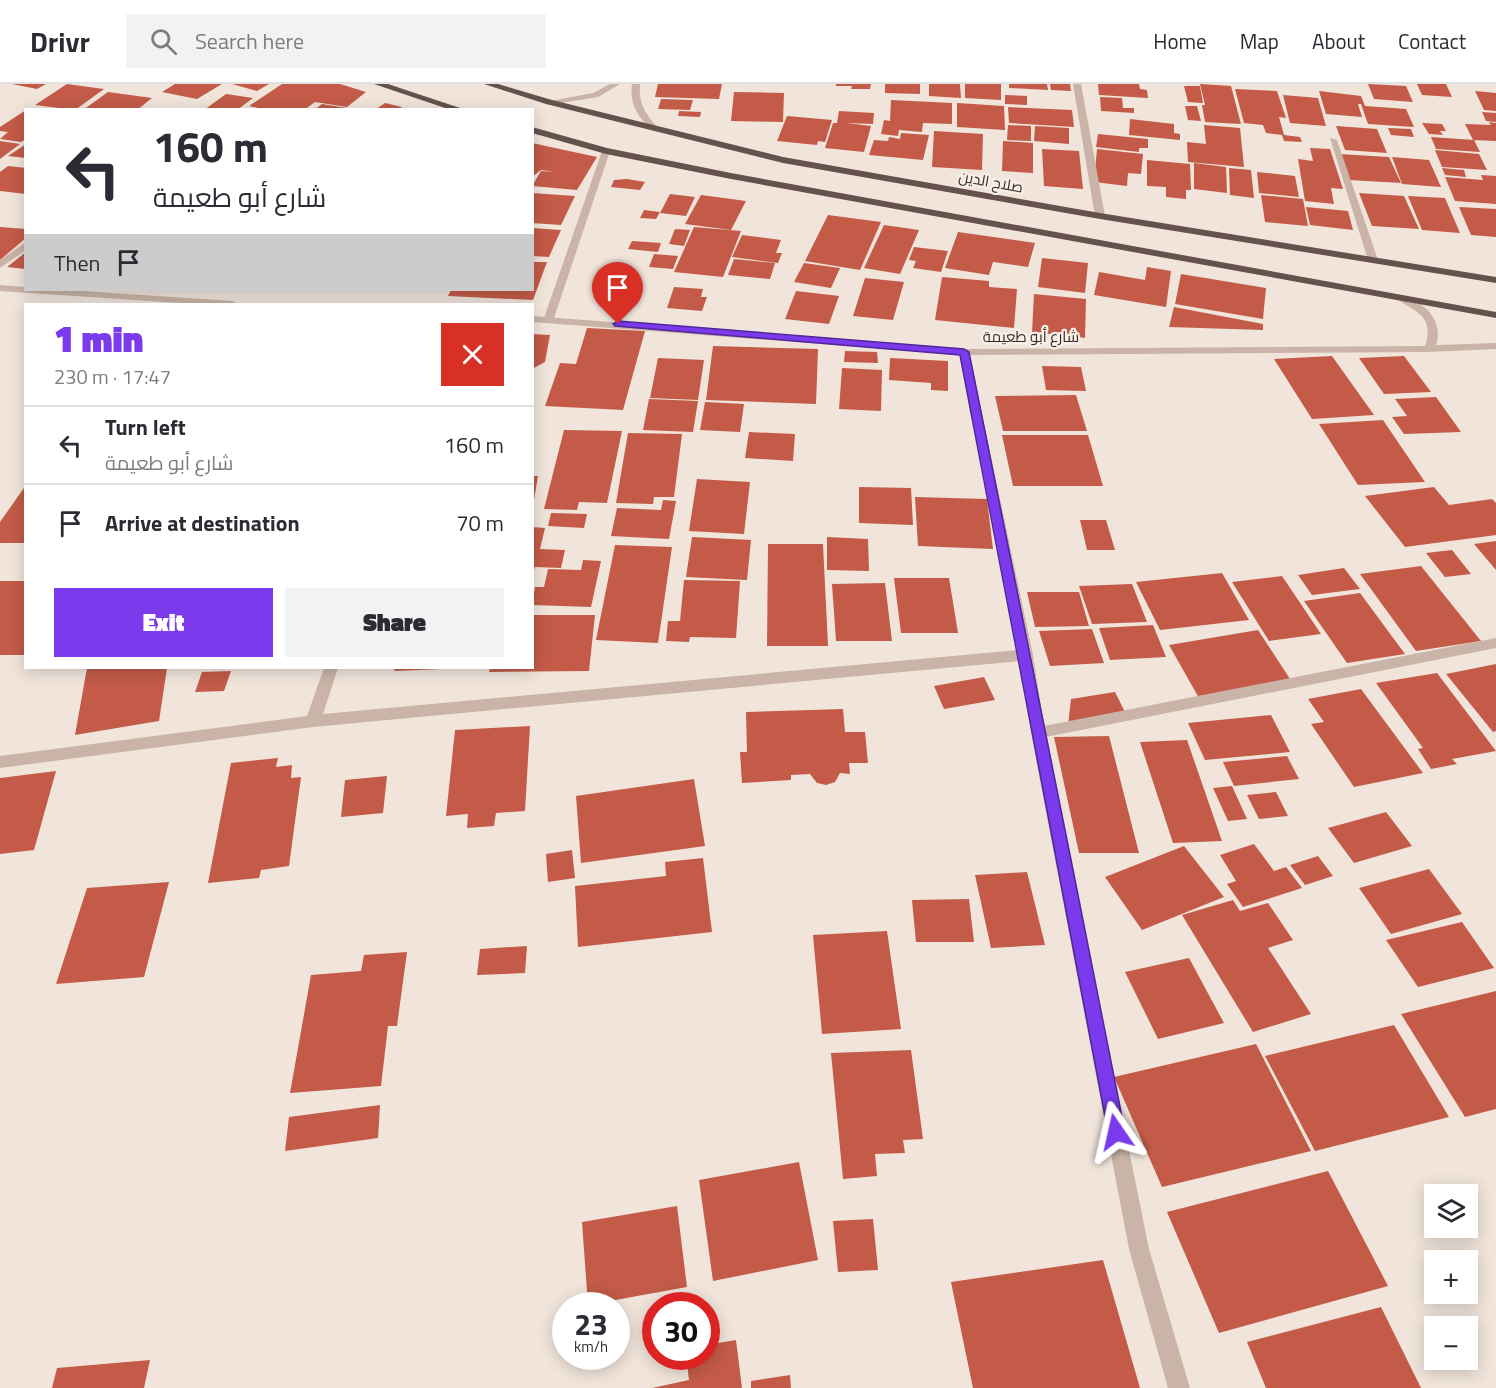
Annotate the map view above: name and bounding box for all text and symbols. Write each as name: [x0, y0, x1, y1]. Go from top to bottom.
search box: [126, 14, 546, 68]
text: Drivr: [30, 20, 90, 63]
text: Search here: [195, 24, 304, 58]
icon: search: [147, 25, 180, 58]
text: Home: [1153, 25, 1207, 57]
text: Map: [1240, 25, 1279, 57]
text: About: [1312, 25, 1365, 57]
text: Contact: [1398, 25, 1466, 57]
text: 160 m: [153, 114, 268, 178]
icon: left: [54, 132, 132, 210]
street label: صلاح الدين: [957, 165, 1025, 198]
text: شارع أبو طعيمة: [153, 176, 326, 217]
text: Then: [54, 246, 100, 280]
icon: arrive: [112, 246, 145, 279]
pin: [592, 262, 643, 324]
icon: arrive: [601, 271, 634, 304]
text: 1 min: [54, 311, 143, 366]
button: close: [441, 323, 504, 386]
street label: شارع أبو طعيمة: [983, 325, 1079, 348]
text: 230 m · 17:47: [54, 361, 171, 392]
text: Turn left: [105, 410, 186, 444]
text: 160 m: [444, 428, 504, 462]
icon: left: [54, 429, 87, 462]
text: شارع أبو طعيمة: [105, 447, 233, 478]
text: Arrive at destination: [105, 506, 300, 540]
text: 70 m: [456, 506, 504, 540]
icon: arrive: [54, 507, 87, 540]
button: Exit: [54, 588, 273, 657]
button: Share: [285, 588, 504, 657]
position arrow: [1084, 1100, 1148, 1164]
map controls: [1424, 1184, 1478, 1370]
button: layers: [1424, 1184, 1478, 1238]
button: +: [1424, 1250, 1478, 1304]
speed limit sign: 30: [642, 1292, 720, 1370]
text: 23: [574, 1301, 608, 1347]
button: −: [1424, 1316, 1478, 1370]
text: km/h: [574, 1335, 608, 1358]

